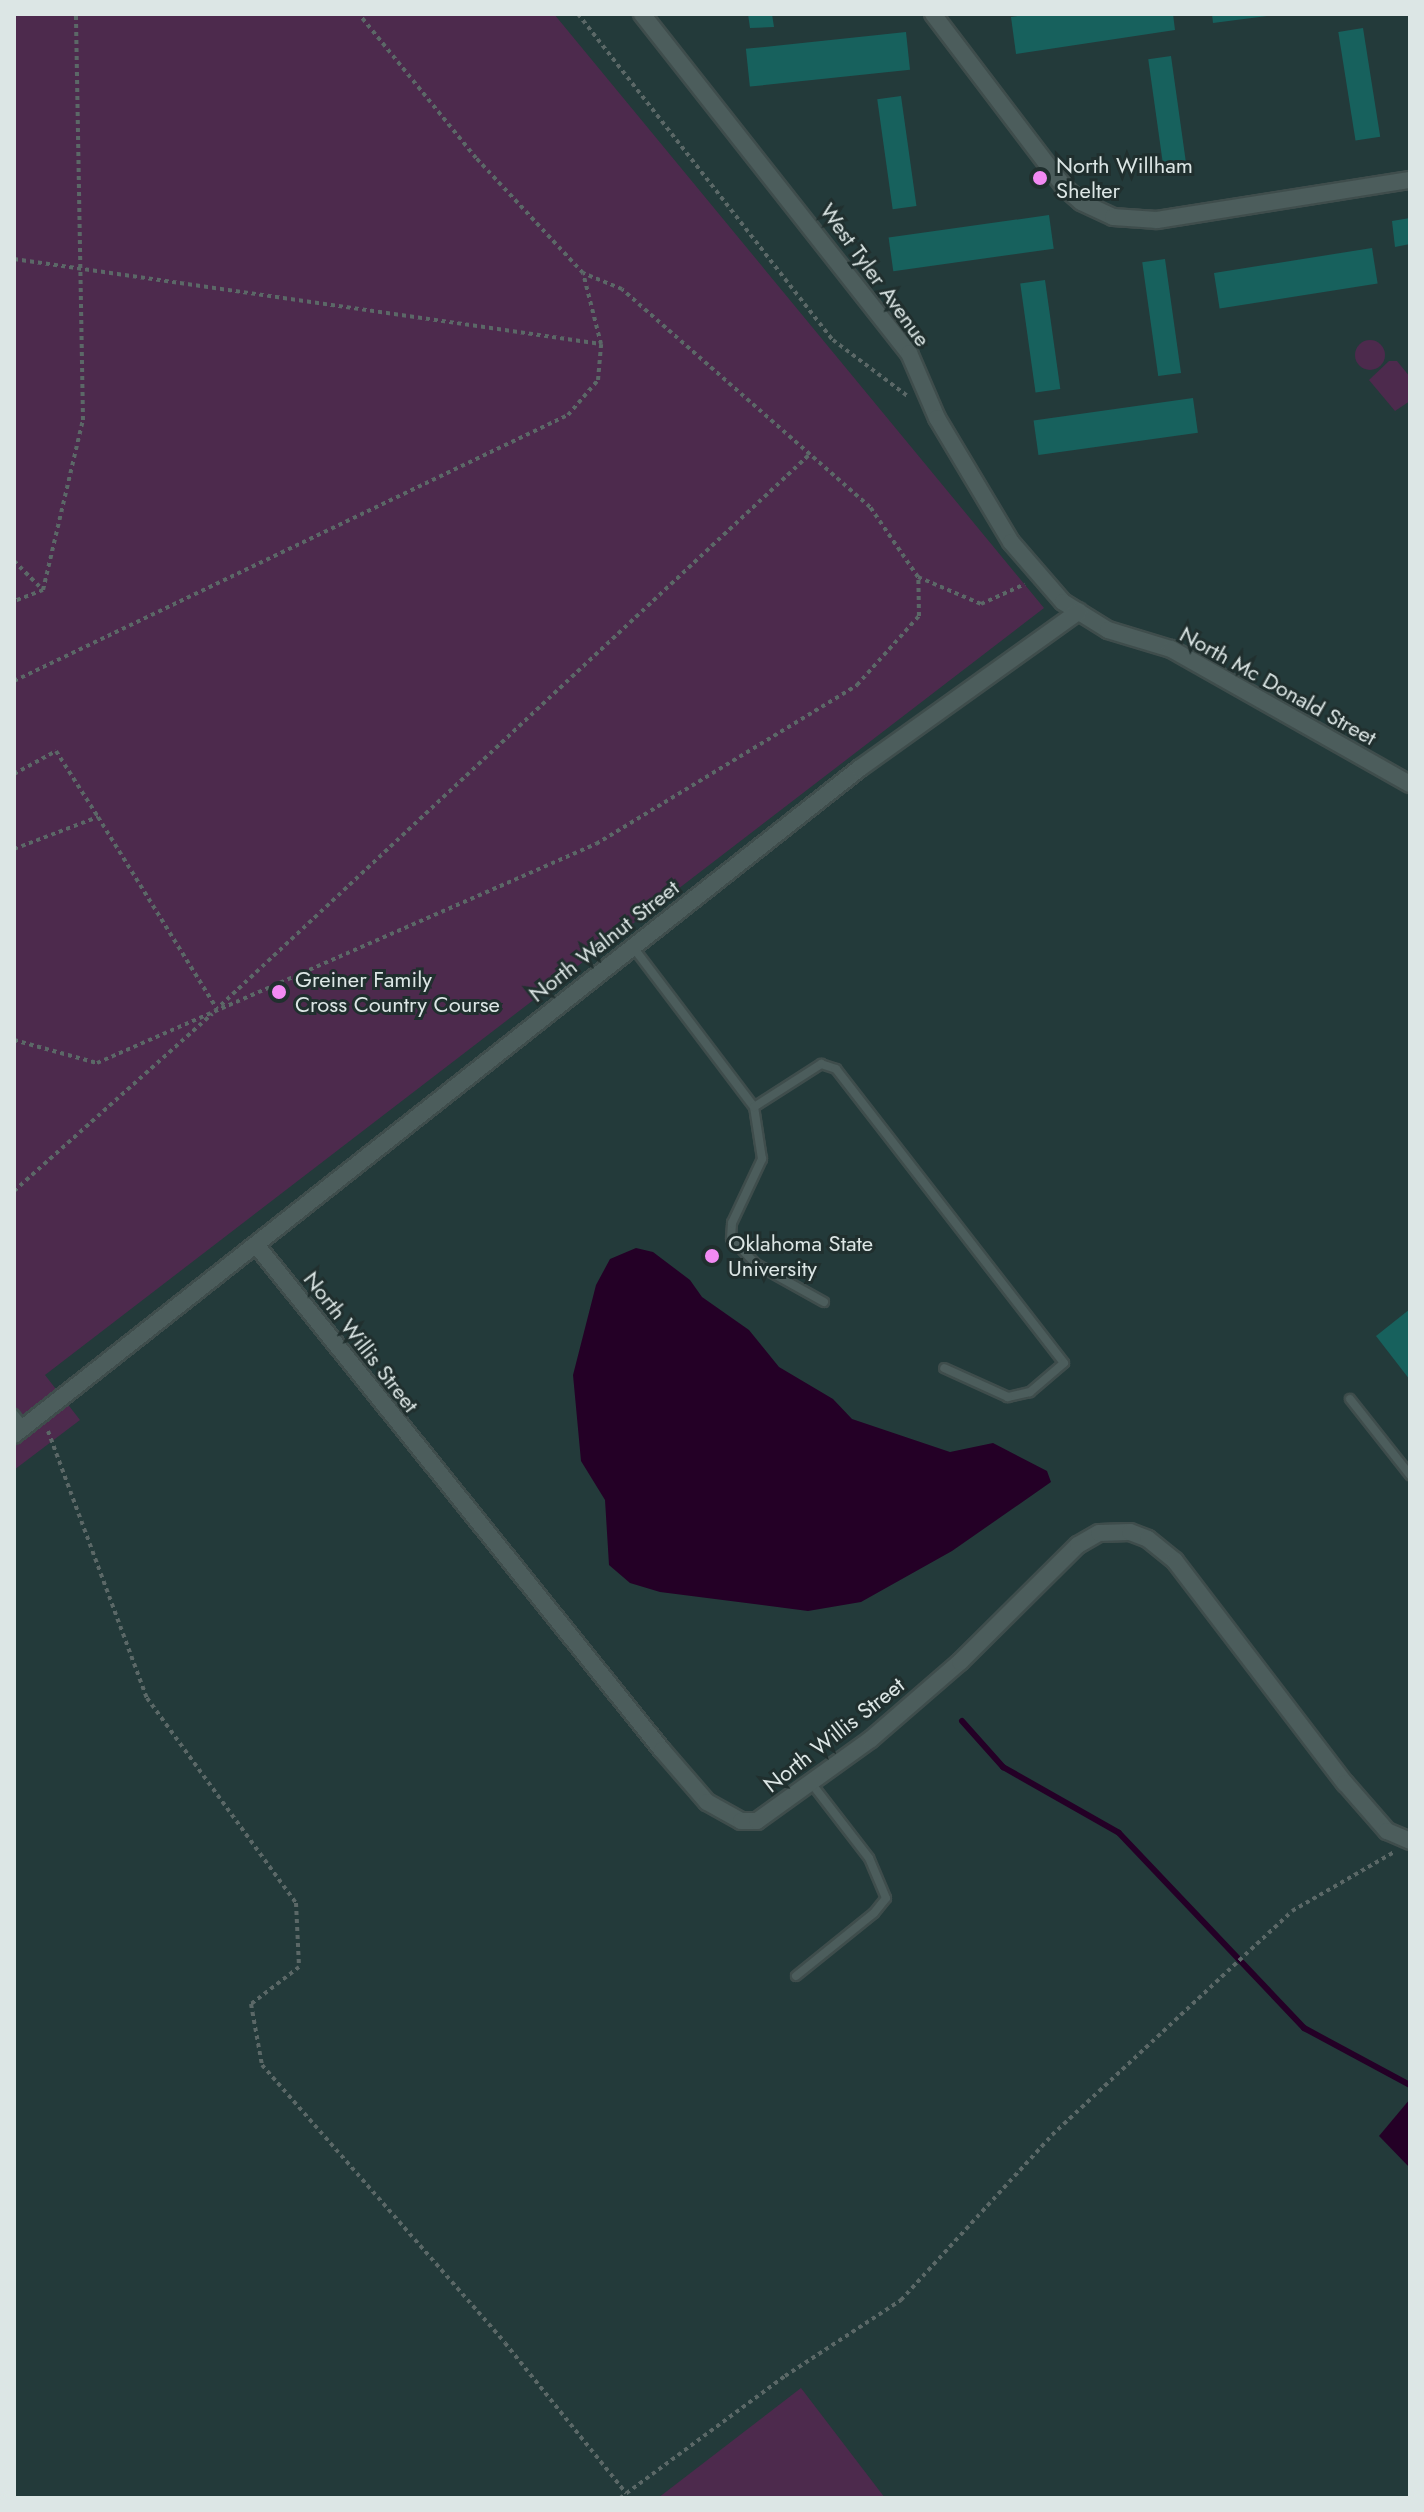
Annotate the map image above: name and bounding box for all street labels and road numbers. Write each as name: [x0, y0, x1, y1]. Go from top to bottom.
street label: West Tyler Avenue: [814, 198, 936, 352]
street label: North Mc Donald Street: [1175, 621, 1381, 751]
street label: North Walnut Street: [524, 874, 684, 1008]
street label: North Willis Street: [298, 1266, 424, 1418]
street label: North Willis Street: [758, 1672, 910, 1798]

